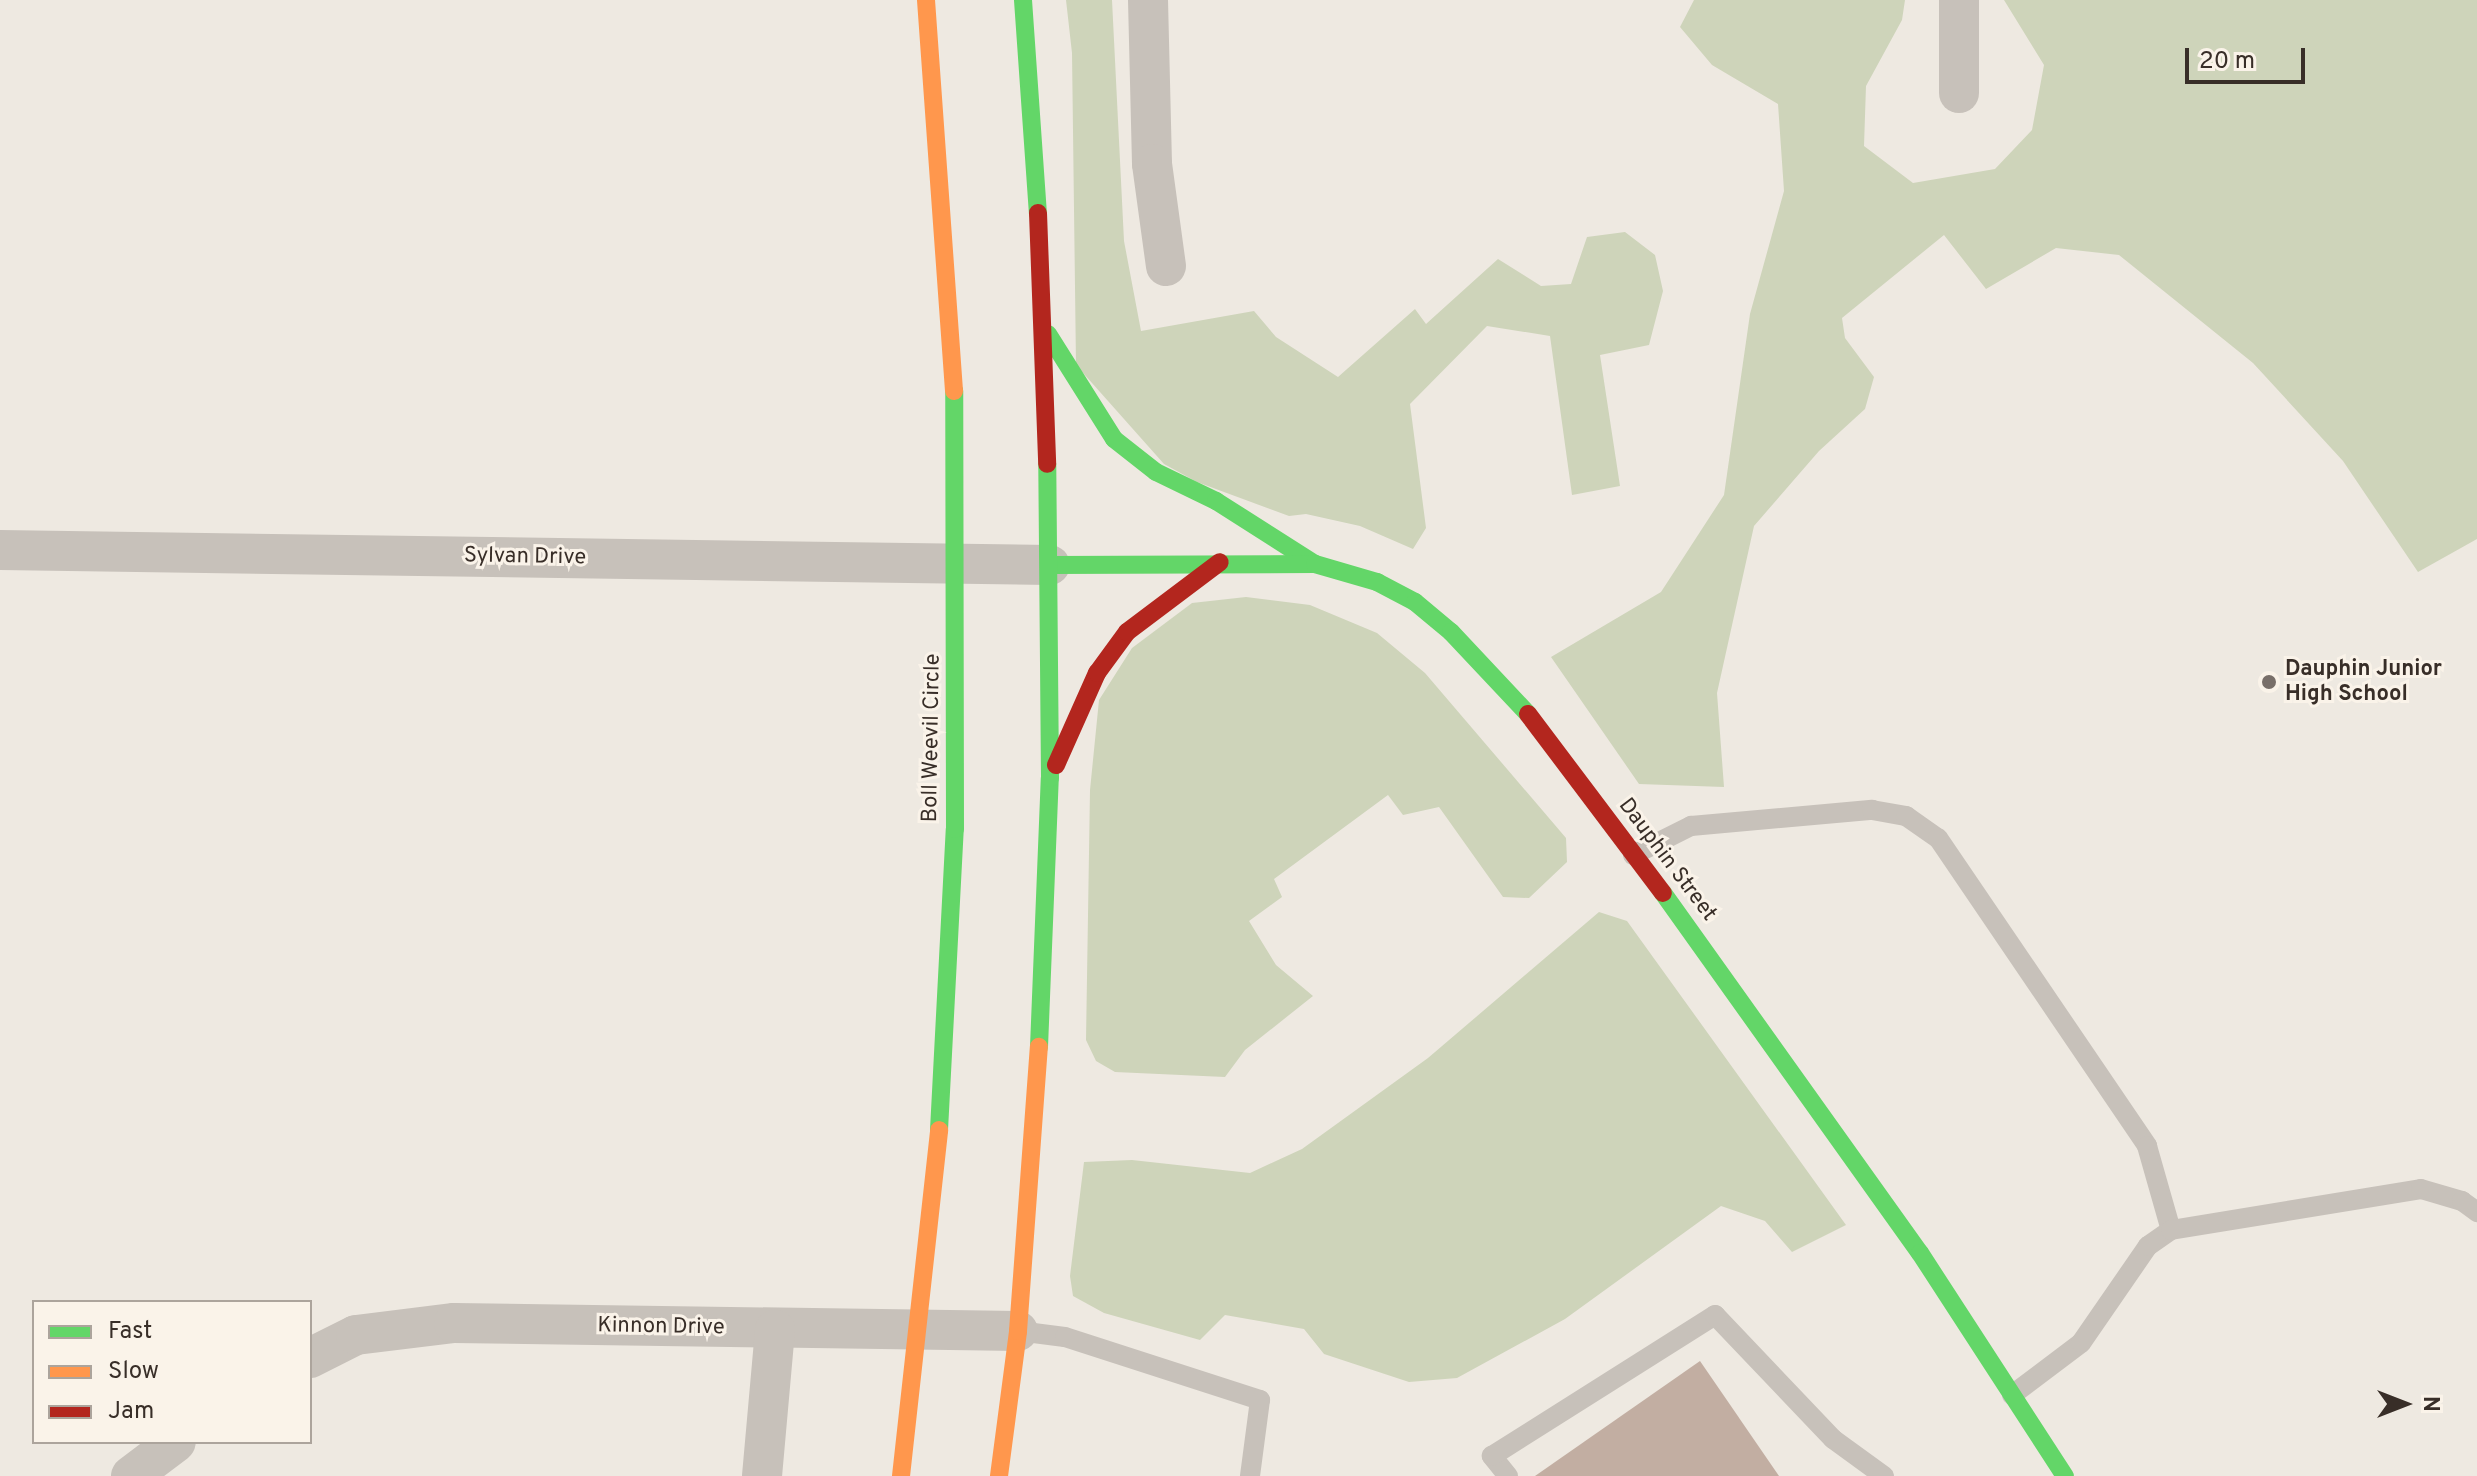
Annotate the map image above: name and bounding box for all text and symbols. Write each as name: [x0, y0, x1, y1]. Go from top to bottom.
scale bar: [2189, 32, 2309, 82]
text: 20 m: [2199, 47, 2255, 77]
street label: Sylvan Drive: [464, 543, 586, 571]
street label: Boll Weevil Circle: [917, 653, 947, 823]
place label: Dauphin Junior High School: [2285, 656, 2442, 708]
marker: Dauphin Junior High School: [2260, 673, 2278, 691]
street label: Dauphin Street: [1612, 793, 1722, 927]
legend: [32, 1300, 312, 1444]
street label: Kinnon Drive: [597, 1313, 725, 1341]
text: Fast: [108, 1317, 152, 1347]
text: Slow: [108, 1357, 159, 1387]
north arrow: [2365, 1364, 2445, 1444]
text: N: [2416, 1396, 2443, 1412]
text: Jam: [108, 1397, 154, 1427]

